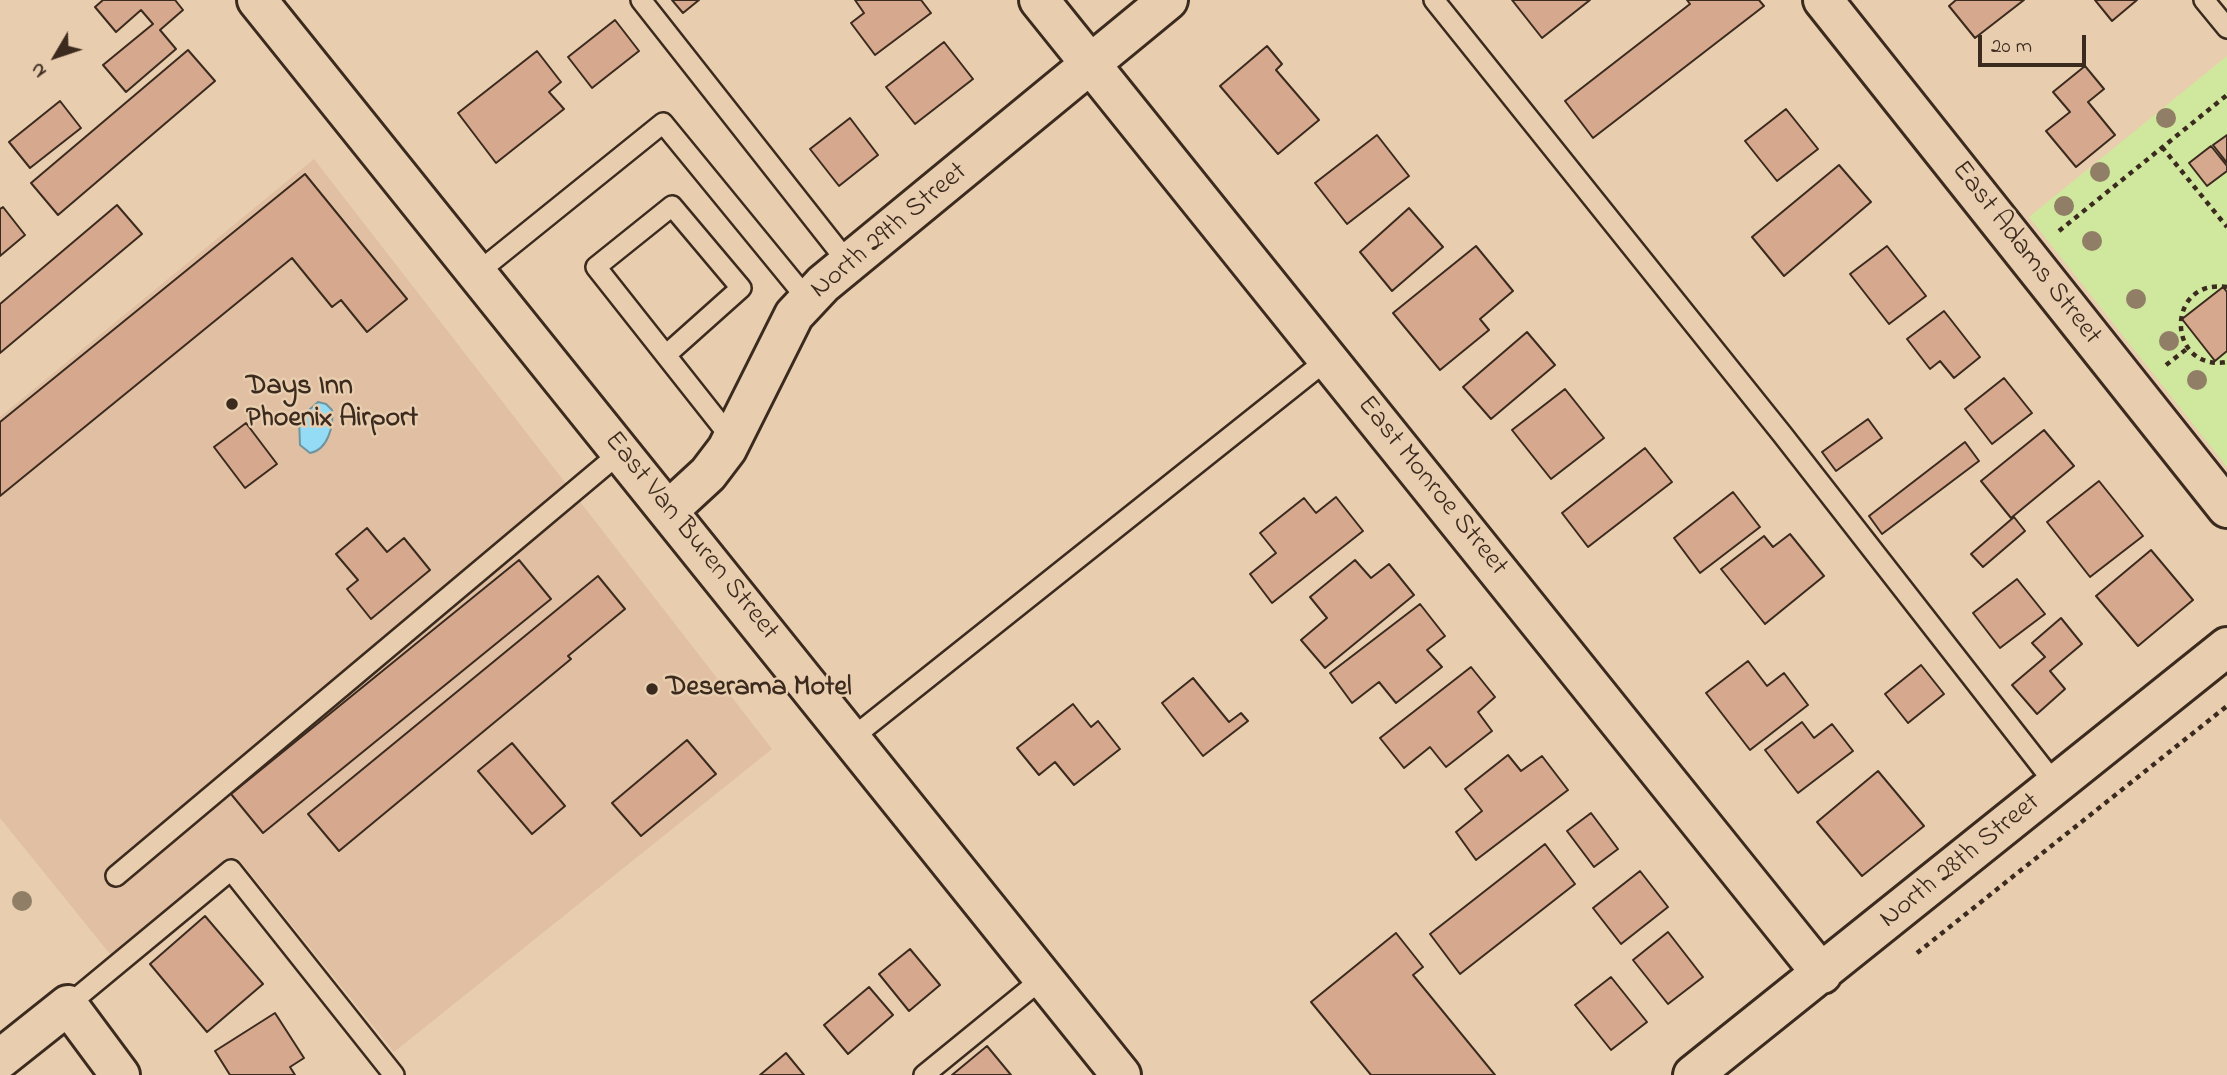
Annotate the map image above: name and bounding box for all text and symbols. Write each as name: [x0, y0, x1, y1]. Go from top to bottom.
north arrow: [21, 21, 91, 91]
scale bar: [1982, 21, 2090, 65]
text: 20 m: [1991, 32, 2032, 62]
text: N: [25, 56, 54, 83]
street label: East Adams Street: [1943, 155, 2107, 353]
street label: North 29th Street: [805, 157, 975, 307]
place label: Days Inn Phoenix Airport: [246, 371, 418, 437]
street label: East Monroe Street: [1348, 390, 1514, 584]
marker: Days Inn Phoenix Airport: [224, 396, 240, 412]
street label: East Van Buren Street: [595, 426, 785, 648]
place label: Deserama Motel: [666, 672, 852, 706]
marker: Deserama Motel: [644, 681, 660, 697]
street label: North 28th Street: [1874, 787, 2048, 937]

